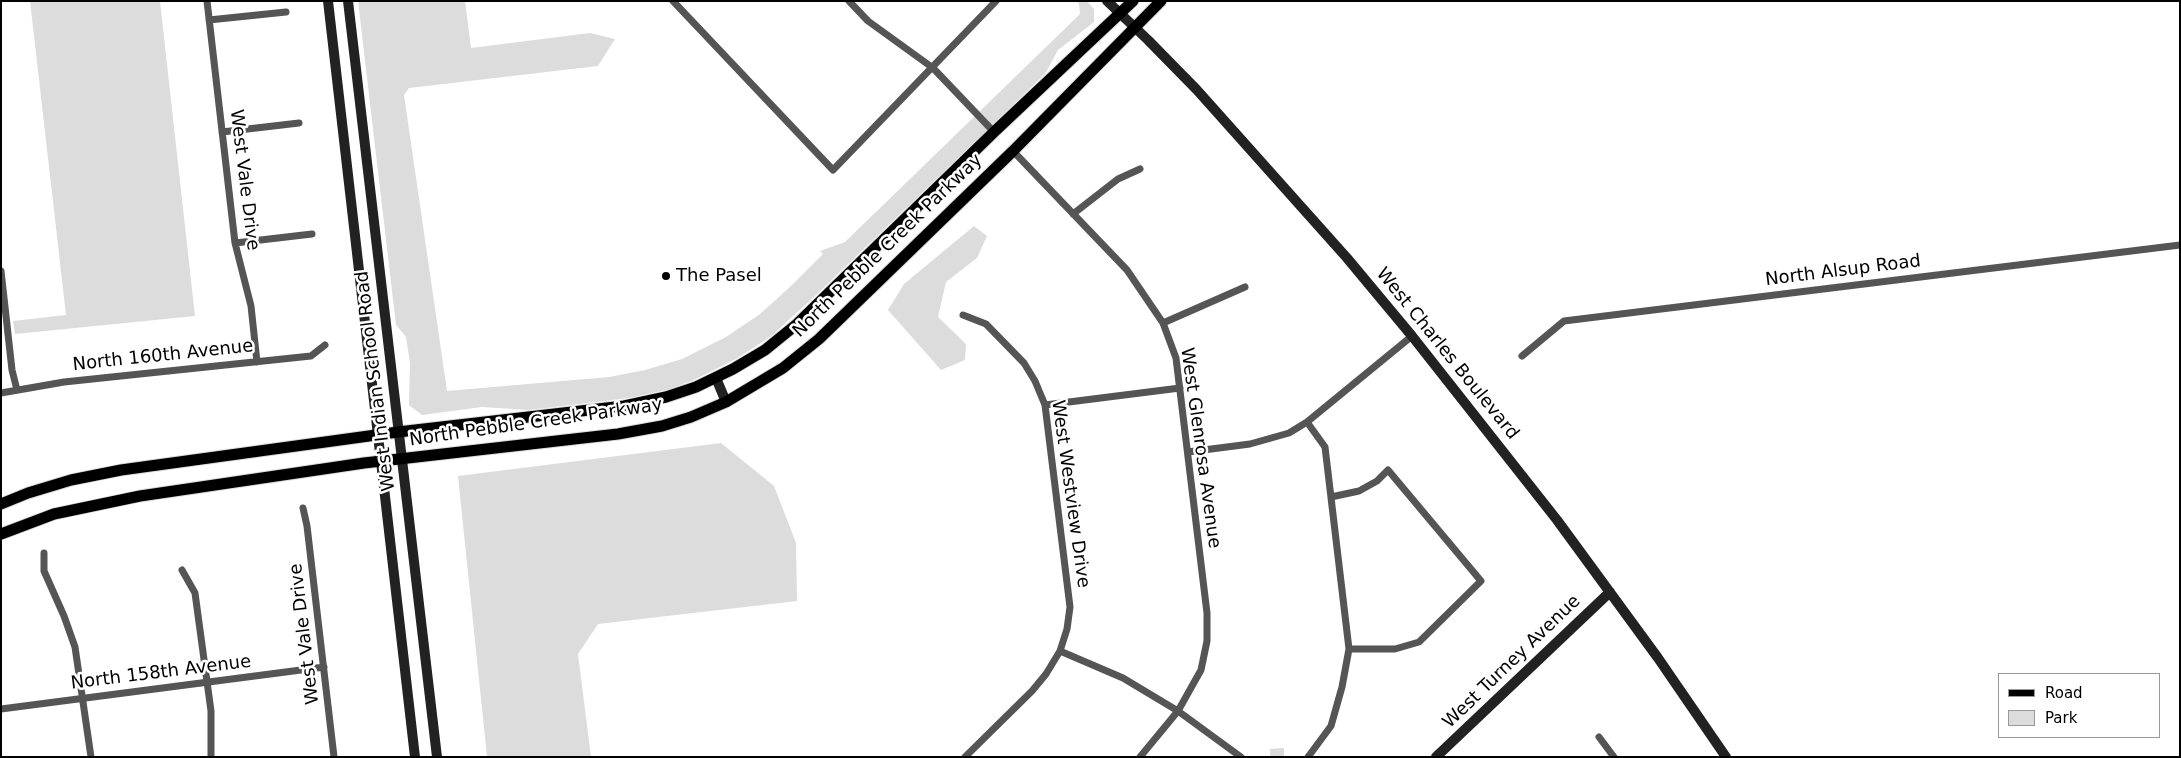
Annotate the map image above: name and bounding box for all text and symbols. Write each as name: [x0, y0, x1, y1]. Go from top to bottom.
street label: West Vale Drive: [225, 108, 263, 252]
street label: North Pebble Creek Parkway: [789, 150, 987, 342]
street label: North Alsup Road: [1764, 251, 1922, 291]
street label: West Charles Boulevard: [1371, 264, 1523, 444]
place label: The Pasel: [676, 265, 762, 287]
street label: West Indian School Road: [352, 270, 400, 492]
marker: The Pasel: [660, 270, 672, 282]
street label: North 160th Avenue: [72, 336, 254, 376]
street label: West Glenrosa Avenue: [1175, 346, 1225, 550]
street label: North Pebble Creek Parkway: [408, 395, 664, 451]
street label: West Westview Drive: [1046, 399, 1094, 589]
street label: West Vale Drive: [286, 562, 324, 706]
street label: West Turney Avenue: [1439, 591, 1585, 733]
street label: North 158th Avenue: [70, 651, 252, 695]
legend: [1998, 673, 2161, 738]
text: Road: [2045, 684, 2083, 702]
text: Park: [2045, 709, 2077, 727]

